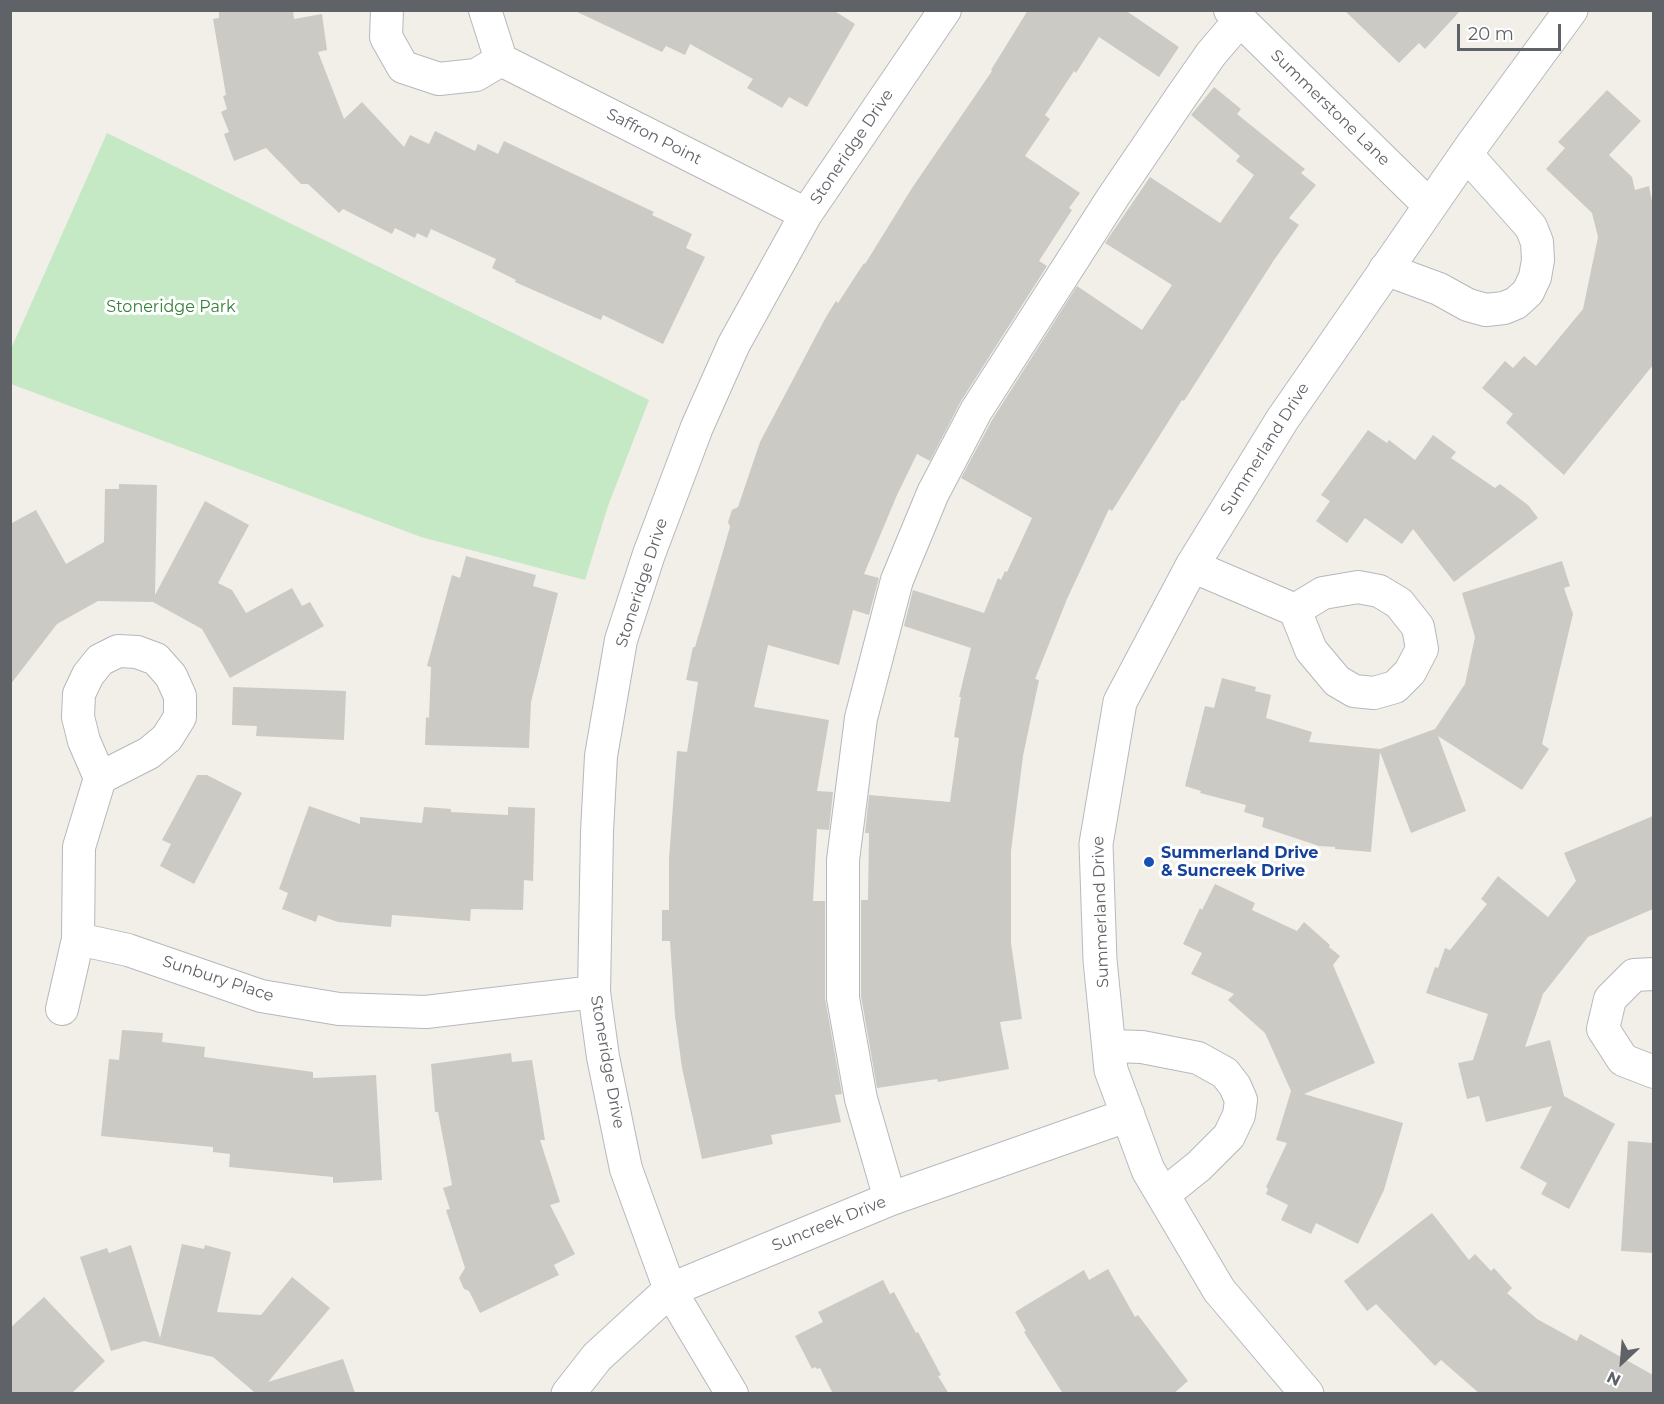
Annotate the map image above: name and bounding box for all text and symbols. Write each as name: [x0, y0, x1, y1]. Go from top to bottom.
scale bar: [1460, 12, 1564, 50]
text: 20 m: [1468, 23, 1514, 45]
street label: Summerstone Lane: [1266, 46, 1394, 170]
street label: Stoneridge Drive: [806, 86, 898, 208]
street label: Saffron Point: [603, 105, 705, 169]
park label: Stoneridge Park: [106, 297, 236, 317]
street label: Summerland Drive: [1217, 379, 1313, 519]
street label: Stoneridge Drive: [612, 516, 672, 650]
street label: Summerland Drive: [1089, 836, 1113, 988]
place label: Summerland Drive & Suncreek Drive: [1161, 843, 1318, 881]
marker: Summerland Drive & Suncreek Drive: [1142, 855, 1156, 869]
street label: Sunbury Place: [160, 952, 276, 1006]
street label: Stoneridge Drive: [586, 994, 628, 1130]
street label: Suncreek Drive: [769, 1192, 889, 1256]
north arrow: [1592, 1332, 1652, 1392]
text: N: [1604, 1367, 1624, 1390]

